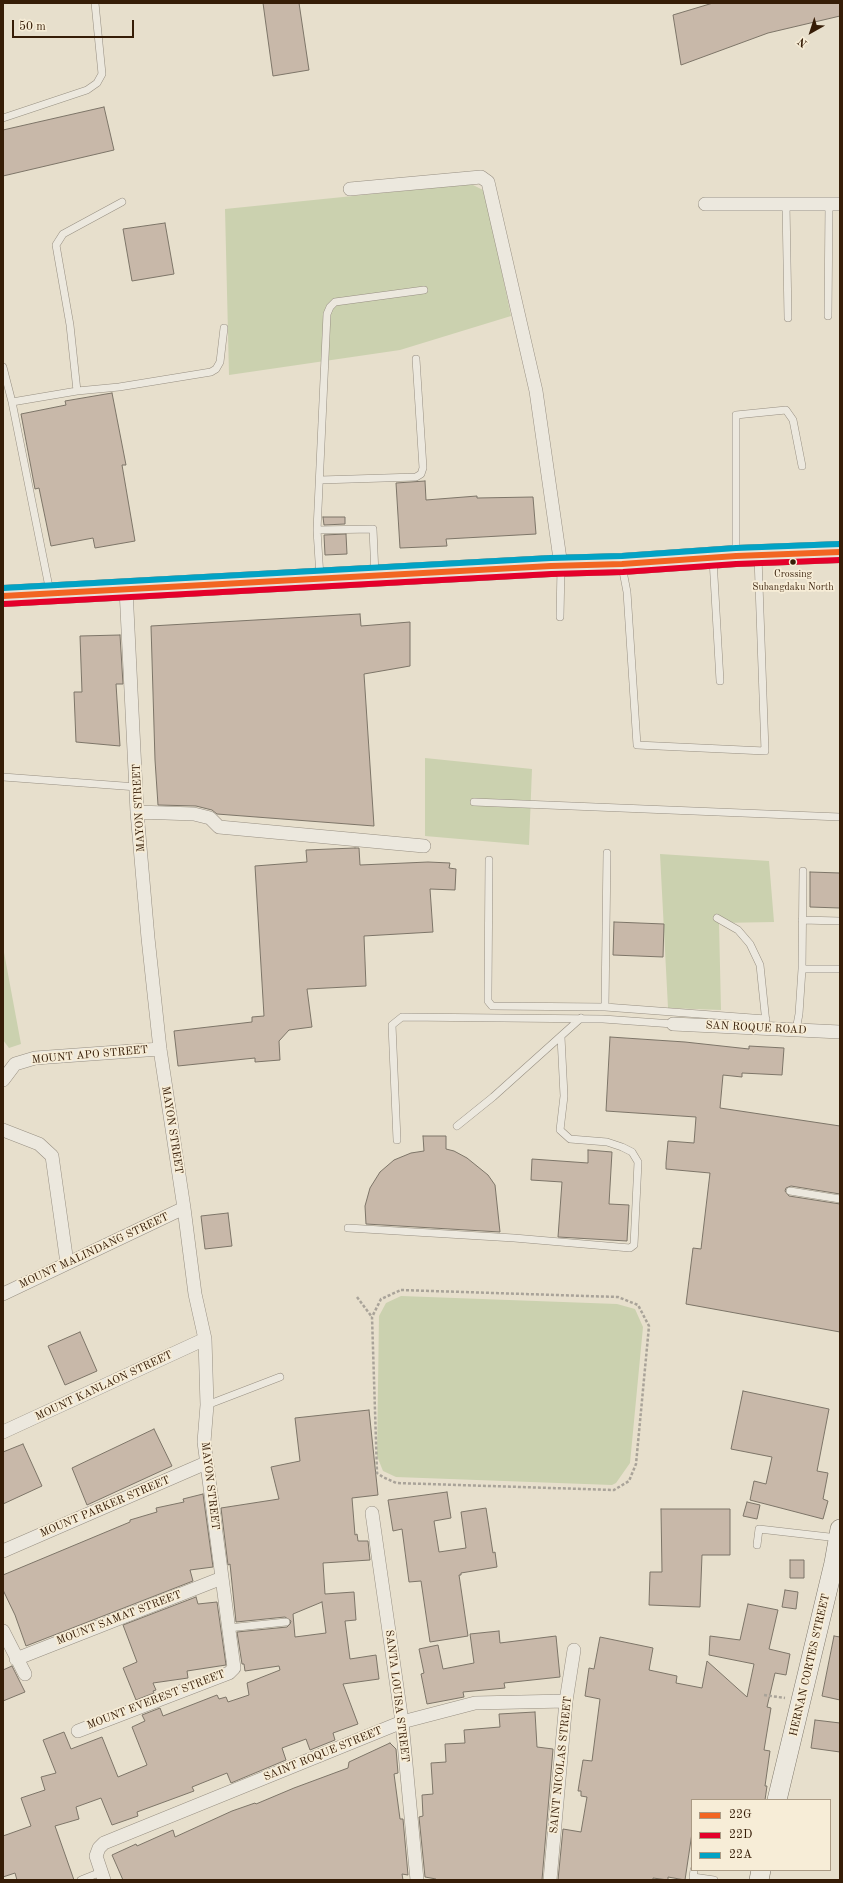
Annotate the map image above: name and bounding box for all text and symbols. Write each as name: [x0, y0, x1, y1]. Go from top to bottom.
scale bar: [14, 12, 136, 38]
north arrow: [791, 12, 831, 52]
text: 50 m: [19, 21, 46, 33]
text: N: [796, 35, 810, 49]
marker: Crossing Subangdaku North: [788, 557, 798, 567]
place label: Crossing Subangdaku North: [752, 568, 834, 592]
street label: MAYON STREET: [130, 763, 148, 853]
street label: SAN ROQUE ROAD: [705, 1019, 807, 1037]
street label: MOUNT APO STREET: [31, 1043, 149, 1067]
street label: MAYON STREET: [159, 1085, 185, 1175]
street label: MOUNT MALINDANG STREET: [17, 1210, 171, 1292]
street label: MOUNT KANLAON STREET: [33, 1348, 175, 1424]
street label: MAYON STREET: [198, 1441, 222, 1531]
street label: MOUNT PARKER STREET: [38, 1474, 172, 1540]
street label: MOUNT SAMAT STREET: [55, 1588, 183, 1648]
street label: HERNAN CORTES STREET: [787, 1592, 833, 1738]
street label: SANTA LOUISA STREET: [382, 1629, 412, 1763]
street label: MOUNT EVEREST STREET: [85, 1667, 227, 1733]
street label: SAINT NICOLAS STREET: [547, 1696, 575, 1834]
street label: SAINT ROQUE STREET: [262, 1724, 384, 1784]
legend: [691, 1799, 831, 1871]
text: 22G: [729, 1809, 752, 1821]
text: 22D: [729, 1829, 752, 1841]
text: 22A: [729, 1849, 752, 1861]

